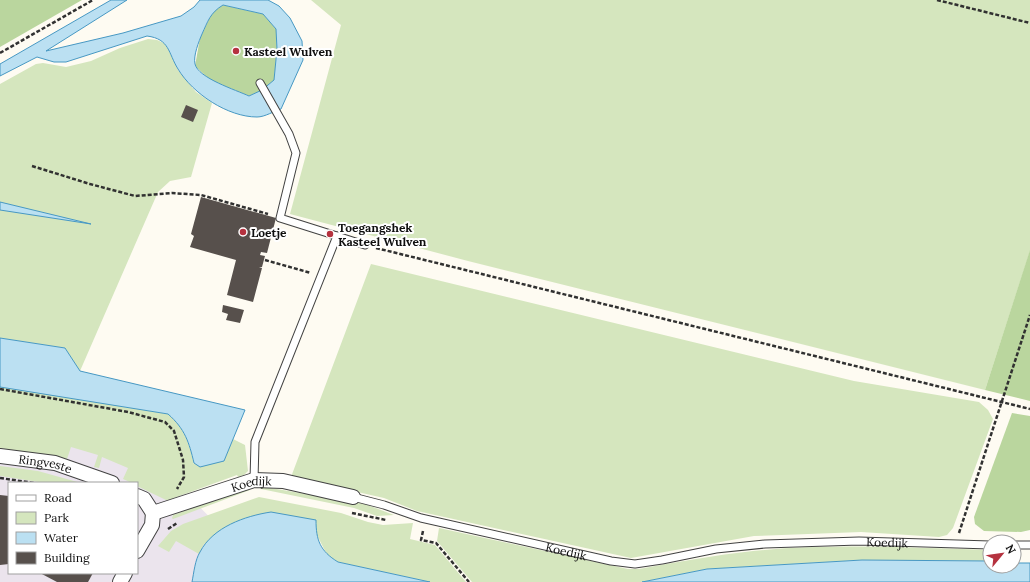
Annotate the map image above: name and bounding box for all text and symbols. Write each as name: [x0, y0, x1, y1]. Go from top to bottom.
place label: Kasteel Wulven: [244, 44, 333, 59]
marker: Kasteel Wulven: [231, 46, 241, 56]
place label: Toegangshek Kasteel Wulven: [338, 220, 427, 249]
place label: Loetje: [251, 225, 287, 240]
marker: Loetje: [238, 227, 248, 237]
marker: Toegangshek Kasteel Wulven: [325, 229, 335, 239]
street label: Ringveste: [18, 451, 75, 476]
street label: Koedijk: [229, 472, 272, 495]
legend: [8, 482, 138, 574]
text: Road: [44, 490, 72, 505]
text: Park: [44, 510, 70, 525]
text: Water: [44, 530, 79, 545]
street label: Koedijk: [866, 534, 909, 550]
north arrow: [982, 534, 1022, 574]
street label: Koedijk: [544, 539, 589, 563]
text: N: [1003, 542, 1019, 557]
text: Building: [44, 550, 90, 565]

